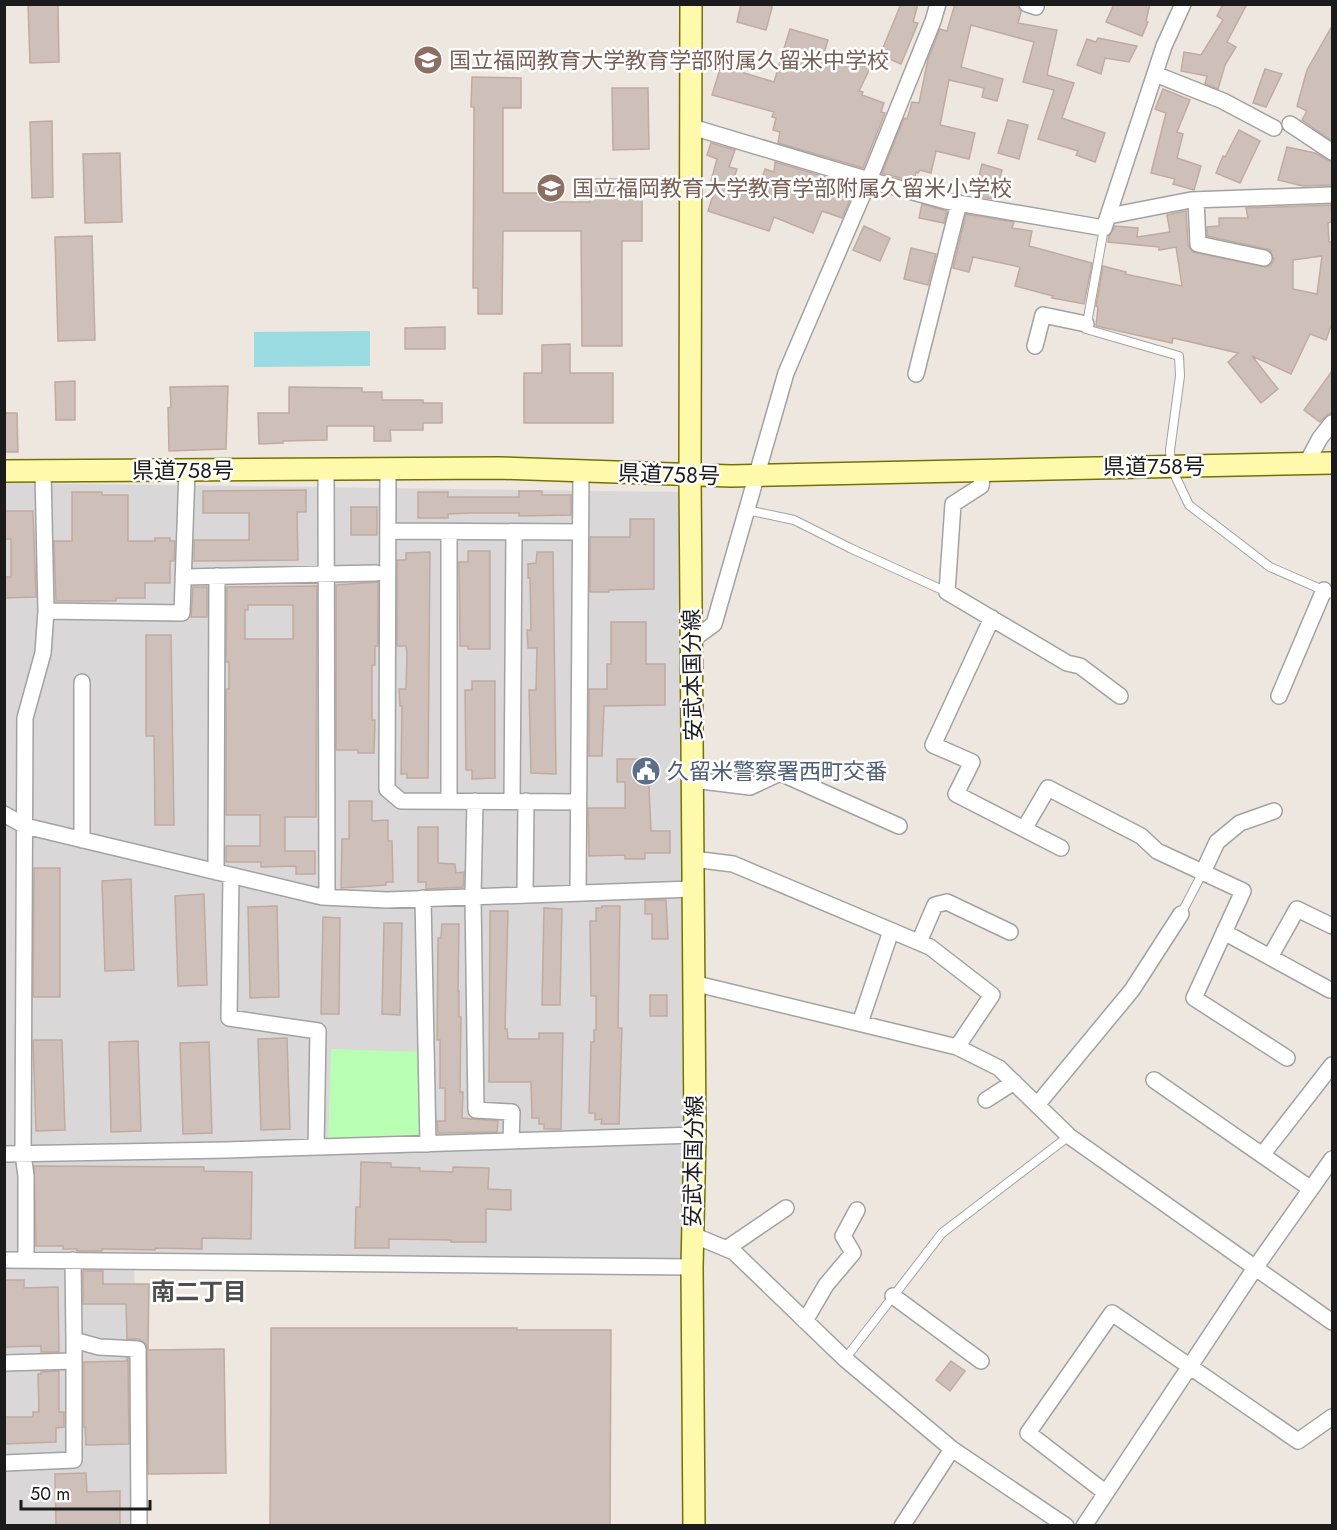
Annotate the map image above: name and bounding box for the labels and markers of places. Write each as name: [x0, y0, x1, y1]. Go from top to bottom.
school or university icon: 国立福岡教育大学教育学部附属久留米中学校: [412, 44, 444, 76]
place label: 国立福岡教育大学教育学部附属久留米中学校: [449, 44, 889, 76]
school or university icon: 国立福岡教育大学教育学部附属久留米小学校: [535, 172, 567, 204]
place label: 国立福岡教育大学教育学部附属久留米小学校: [572, 172, 1012, 204]
public building icon: 久留米警察署西町交番: [630, 755, 662, 787]
place label: 久留米警察署西町交番: [667, 755, 887, 787]

